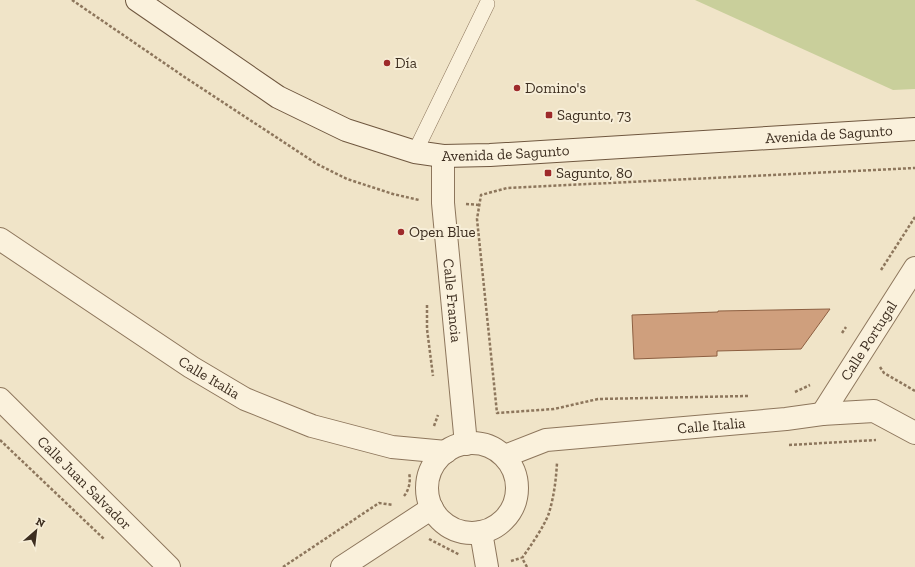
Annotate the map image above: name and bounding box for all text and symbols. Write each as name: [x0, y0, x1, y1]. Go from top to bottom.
place label: Día: [395, 54, 417, 72]
marker: Día: [382, 58, 392, 68]
place label: Domino's: [525, 79, 586, 97]
marker: Domino's: [512, 83, 522, 93]
place label: Sagunto, 73: [557, 106, 631, 124]
marker: Sagunto, 73: [544, 110, 554, 120]
street label: Avenida de Sagunto: [765, 121, 894, 147]
street label: Avenida de Sagunto: [442, 141, 570, 165]
place label: Sagunto, 80: [556, 164, 633, 182]
marker: Sagunto, 80: [543, 168, 553, 178]
place label: Open Blue: [409, 223, 476, 241]
marker: Open Blue: [396, 227, 406, 237]
street label: Calle Francia: [439, 258, 465, 343]
street label: Calle Portugal: [837, 297, 901, 384]
street label: Calle Italia: [175, 352, 243, 403]
street label: Calle Italia: [677, 414, 746, 437]
street label: Calle Juan Salvador: [34, 432, 135, 534]
north arrow: [16, 511, 56, 551]
text: N: [34, 515, 48, 531]

